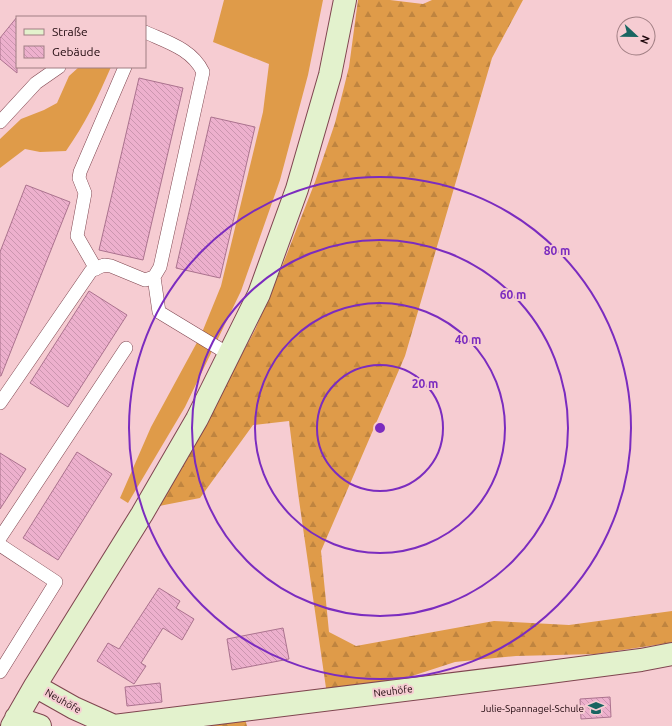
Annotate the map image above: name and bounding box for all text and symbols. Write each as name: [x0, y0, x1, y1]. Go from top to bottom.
legend: [16, 16, 146, 68]
north arrow: [616, 16, 656, 56]
text: Straße: [52, 25, 88, 38]
text: N: [638, 34, 652, 46]
text: Gebäude: [52, 45, 100, 58]
text: 80 m: [544, 244, 570, 257]
text: 60 m: [500, 288, 526, 301]
text: 40 m: [455, 333, 481, 346]
text: 20 m: [412, 377, 438, 390]
centre of rings: [373, 421, 387, 435]
street label: Neuhöfe: [373, 683, 413, 699]
street label: Neuhöfe: [43, 687, 83, 715]
school or university icon: Julie-Spannagel-Schule: [587, 699, 605, 717]
place label: Julie-Spannagel-Schule: [481, 703, 584, 714]

